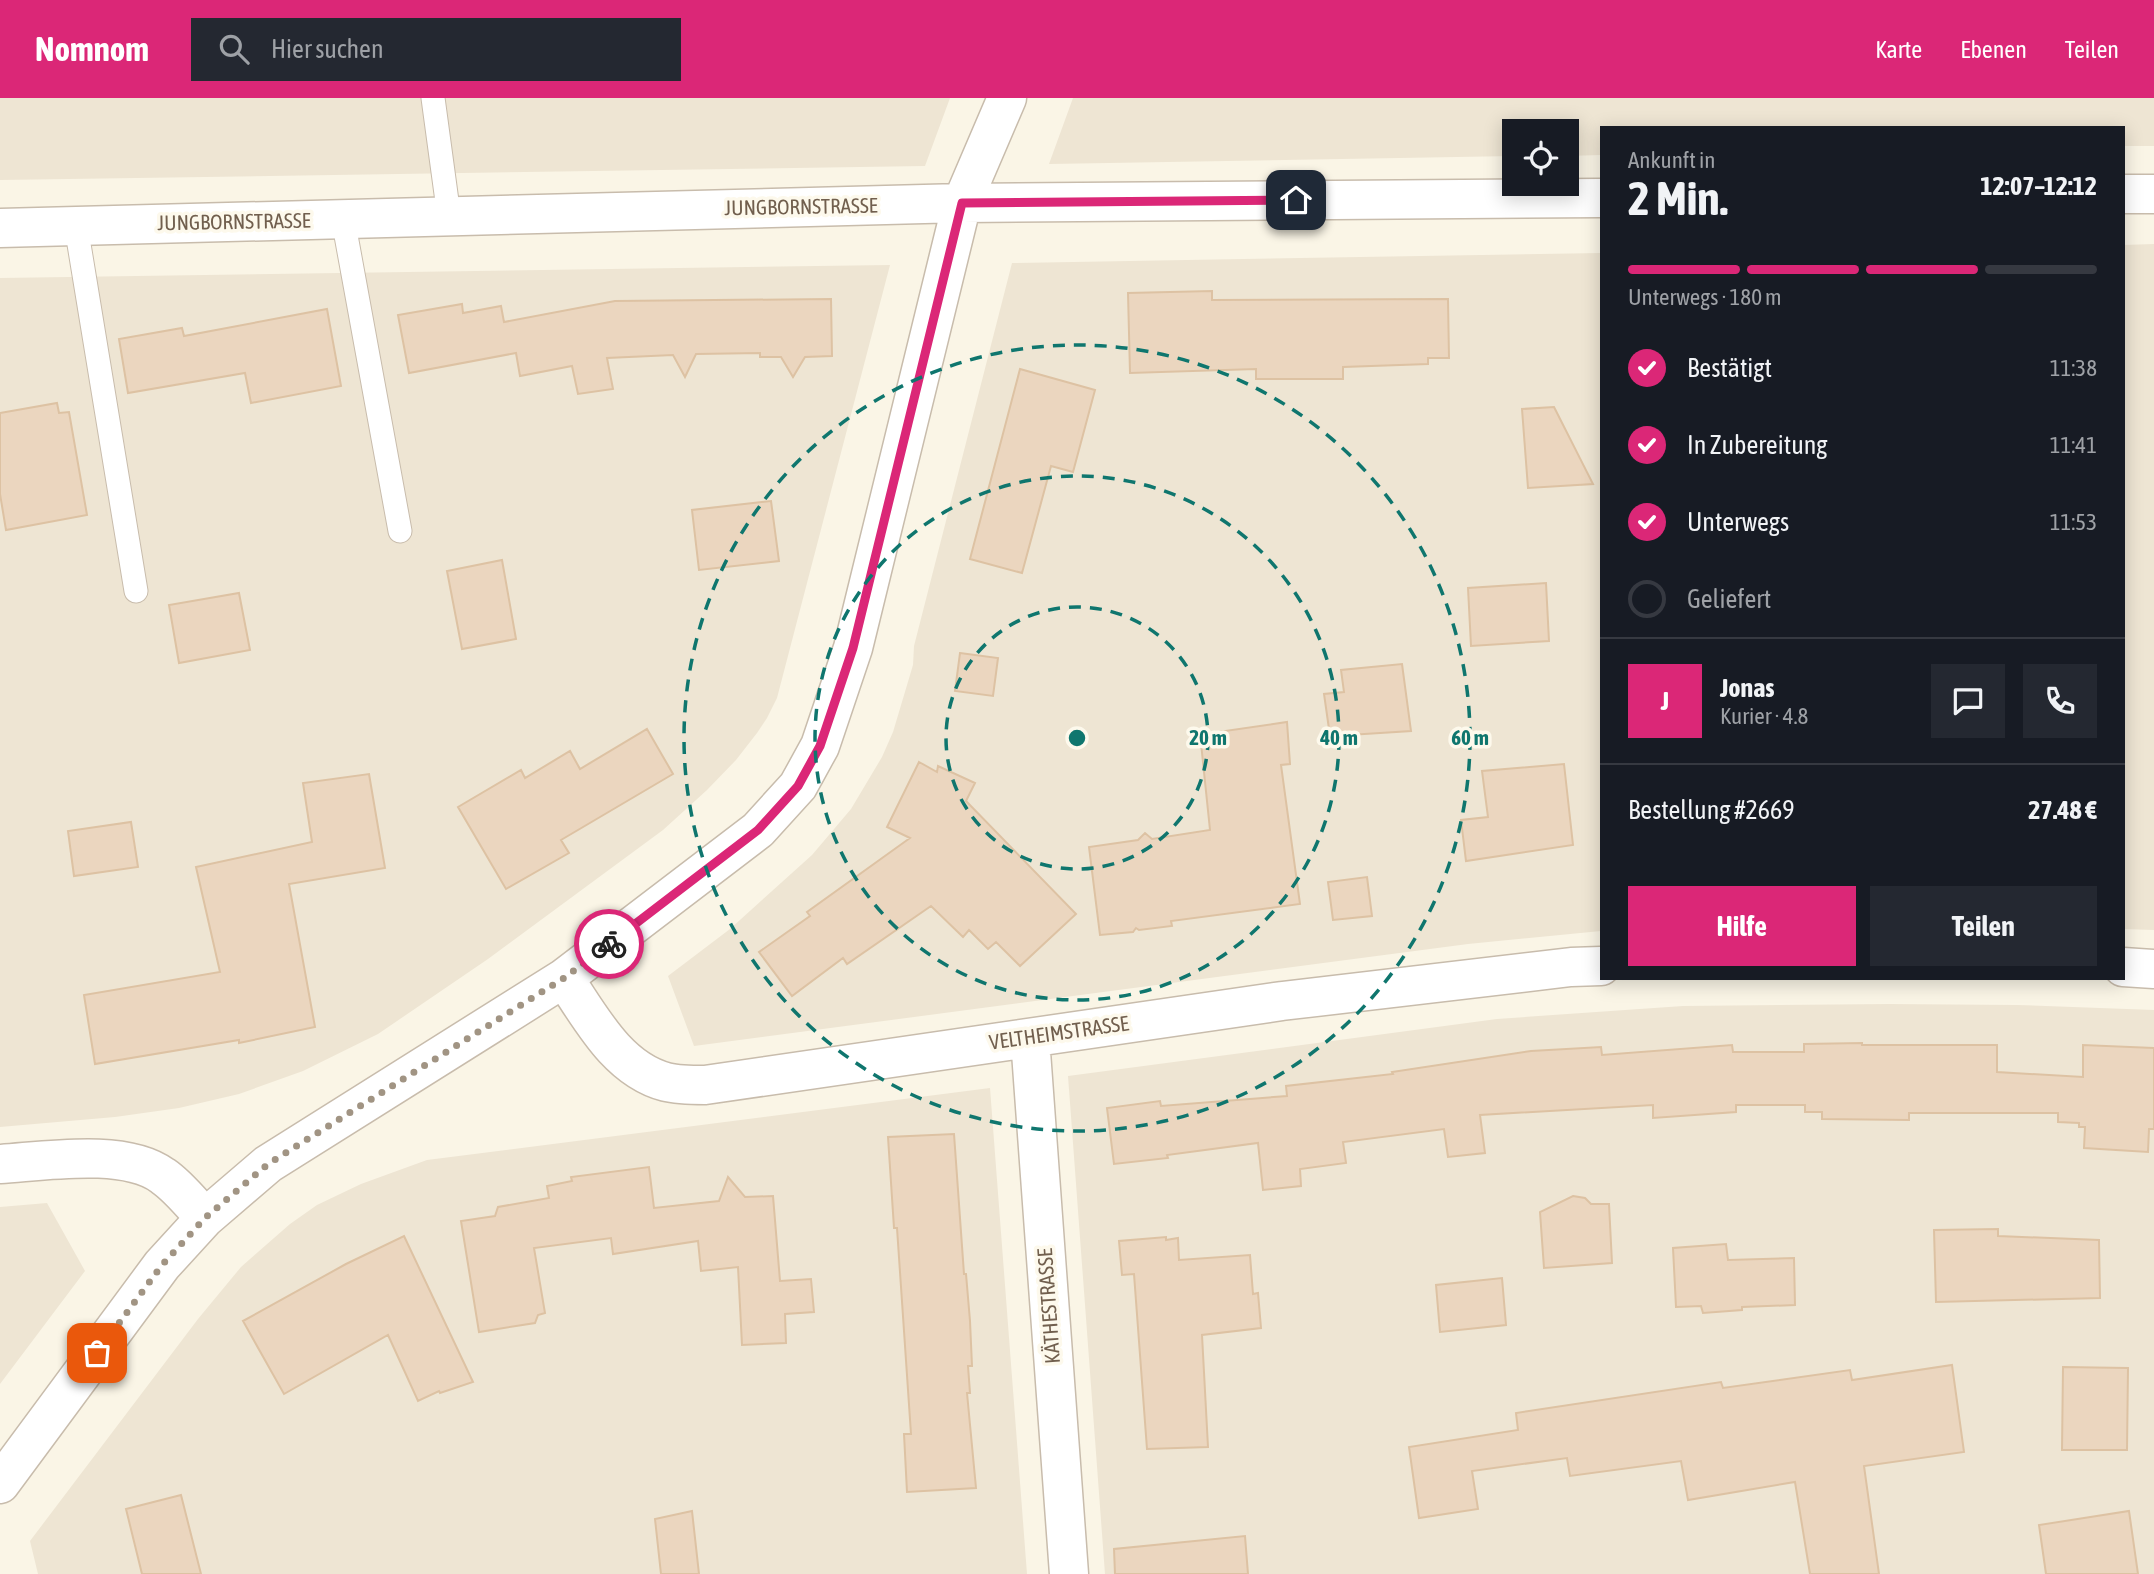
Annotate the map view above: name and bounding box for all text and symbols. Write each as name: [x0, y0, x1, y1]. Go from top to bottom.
search box: [191, 18, 681, 81]
text: Nomnom: [35, 30, 149, 68]
icon: search: [215, 30, 253, 68]
text: Hier suchen: [271, 34, 384, 64]
text: Karte: [1875, 36, 1922, 63]
text: Ebenen: [1960, 36, 2027, 63]
text: Teilen: [2065, 36, 2119, 63]
map controls: [1502, 119, 1579, 196]
button: locate: [1502, 119, 1579, 196]
text: Ankunft in: [1628, 147, 1715, 173]
pin: [1266, 170, 1326, 230]
text: 12:07–12:12: [1980, 171, 2097, 201]
text: 2 Min.: [1628, 172, 1728, 225]
icon: home: [1277, 181, 1315, 219]
street label: JUNGBORNSTRASSE: [724, 193, 878, 219]
street label: JUNGBORNSTRASSE: [157, 208, 311, 234]
text: Unterwegs · 180 m: [1628, 284, 1782, 310]
icon: check: [1628, 349, 1666, 387]
text: Bestätigt: [1687, 353, 1772, 383]
text: 11:38: [2050, 355, 2097, 381]
icon: check: [1628, 426, 1666, 464]
text: In Zubereitung: [1687, 430, 1827, 460]
text: 11:41: [2050, 432, 2097, 458]
icon: check: [1628, 503, 1666, 541]
text: Unterwegs: [1687, 507, 1789, 537]
text: 11:53: [2050, 509, 2097, 535]
text: Geliefert: [1687, 584, 1771, 614]
button: chat: [1931, 664, 2005, 738]
button: phone: [2023, 664, 2097, 738]
text: Jonas: [1720, 673, 1774, 703]
text: J: [1661, 686, 1669, 716]
text: Kurier · 4.8: [1720, 703, 1808, 729]
text: 20 m: [1189, 725, 1227, 749]
text: 40 m: [1319, 725, 1358, 749]
text: 60 m: [1451, 725, 1489, 749]
centre of rings: [1065, 726, 1089, 750]
text: Bestellung #2669: [1628, 795, 1794, 825]
text: 27.48 €: [2028, 795, 2097, 825]
button: Hilfe: [1628, 886, 1856, 966]
button: Teilen: [1870, 886, 2097, 966]
courier: [574, 909, 644, 979]
icon: bike: [590, 925, 628, 963]
street label: VELTHEIMSTRASSE: [988, 1010, 1130, 1054]
street label: KÄTHESTRASSE: [1032, 1248, 1064, 1365]
pin: [67, 1323, 127, 1383]
icon: bag: [78, 1334, 116, 1372]

